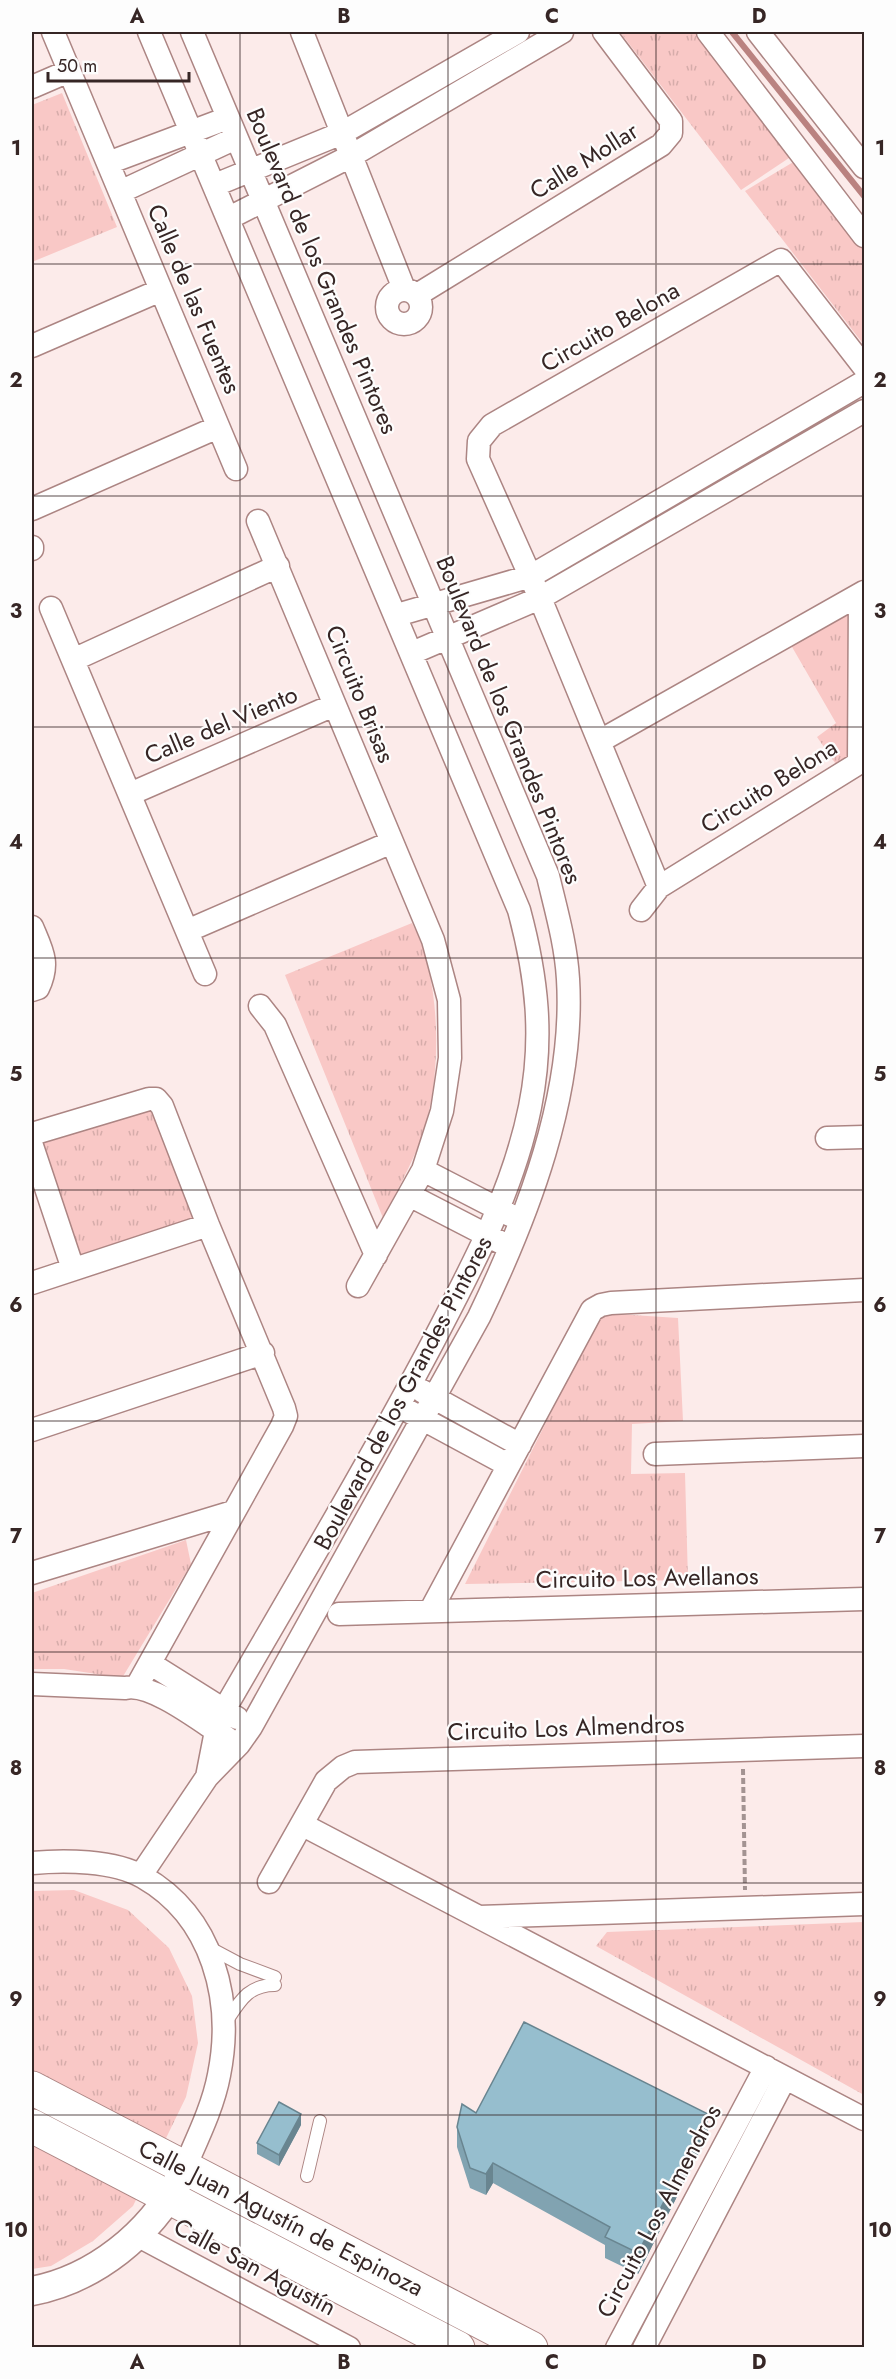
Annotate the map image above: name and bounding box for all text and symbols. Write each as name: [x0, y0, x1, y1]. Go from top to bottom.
text: A: [129, 2, 145, 31]
text: B: [337, 2, 351, 31]
text: C: [545, 2, 559, 31]
text: D: [752, 2, 766, 31]
scale bar: [48, 45, 189, 83]
text: 50 m: [57, 53, 97, 79]
street label: Boulevard de los Grandes Pintores: [238, 102, 407, 439]
street label: Calle Mollar: [523, 113, 645, 208]
text: 1: [11, 134, 21, 163]
text: 1: [875, 134, 885, 163]
street label: Calle de las Fuentes: [139, 199, 250, 399]
street label: Circuito Belona: [534, 273, 686, 381]
text: 2: [9, 366, 23, 395]
text: 2: [873, 366, 887, 395]
street label: Boulevard de los Grandes Pintores: [427, 550, 591, 889]
text: 3: [10, 597, 22, 626]
text: 3: [874, 597, 886, 626]
street label: Circuito Brisas: [317, 620, 404, 768]
street label: Calle del Viento: [139, 677, 303, 773]
street label: Circuito Belona: [694, 730, 844, 842]
text: 4: [9, 828, 23, 857]
text: 4: [873, 828, 887, 857]
text: 5: [10, 1060, 23, 1089]
text: 5: [874, 1060, 887, 1089]
street label: Boulevard de los Grandes Pintores: [305, 1229, 500, 1556]
text: 6: [9, 1291, 23, 1320]
text: 6: [873, 1291, 887, 1320]
text: 7: [10, 1522, 23, 1551]
text: 7: [874, 1522, 887, 1551]
street label: Circuito Los Avellanos: [535, 1558, 759, 1597]
street label: Circuito Los Almendros: [447, 1706, 685, 1749]
text: 8: [10, 1754, 22, 1783]
text: 8: [874, 1754, 886, 1783]
text: 9: [9, 1985, 23, 2014]
text: 9: [873, 1985, 887, 2014]
street label: Circuito Los Almendros: [587, 2098, 730, 2324]
street label: Calle Juan Agustín de Espinoza: [133, 2130, 430, 2305]
street label: Calle San Agustín: [168, 2209, 343, 2324]
text: 10: [4, 2216, 28, 2245]
text: 10: [868, 2216, 892, 2245]
text: A: [129, 2348, 145, 2377]
text: B: [337, 2348, 351, 2377]
text: C: [545, 2348, 559, 2377]
text: D: [752, 2348, 766, 2377]

